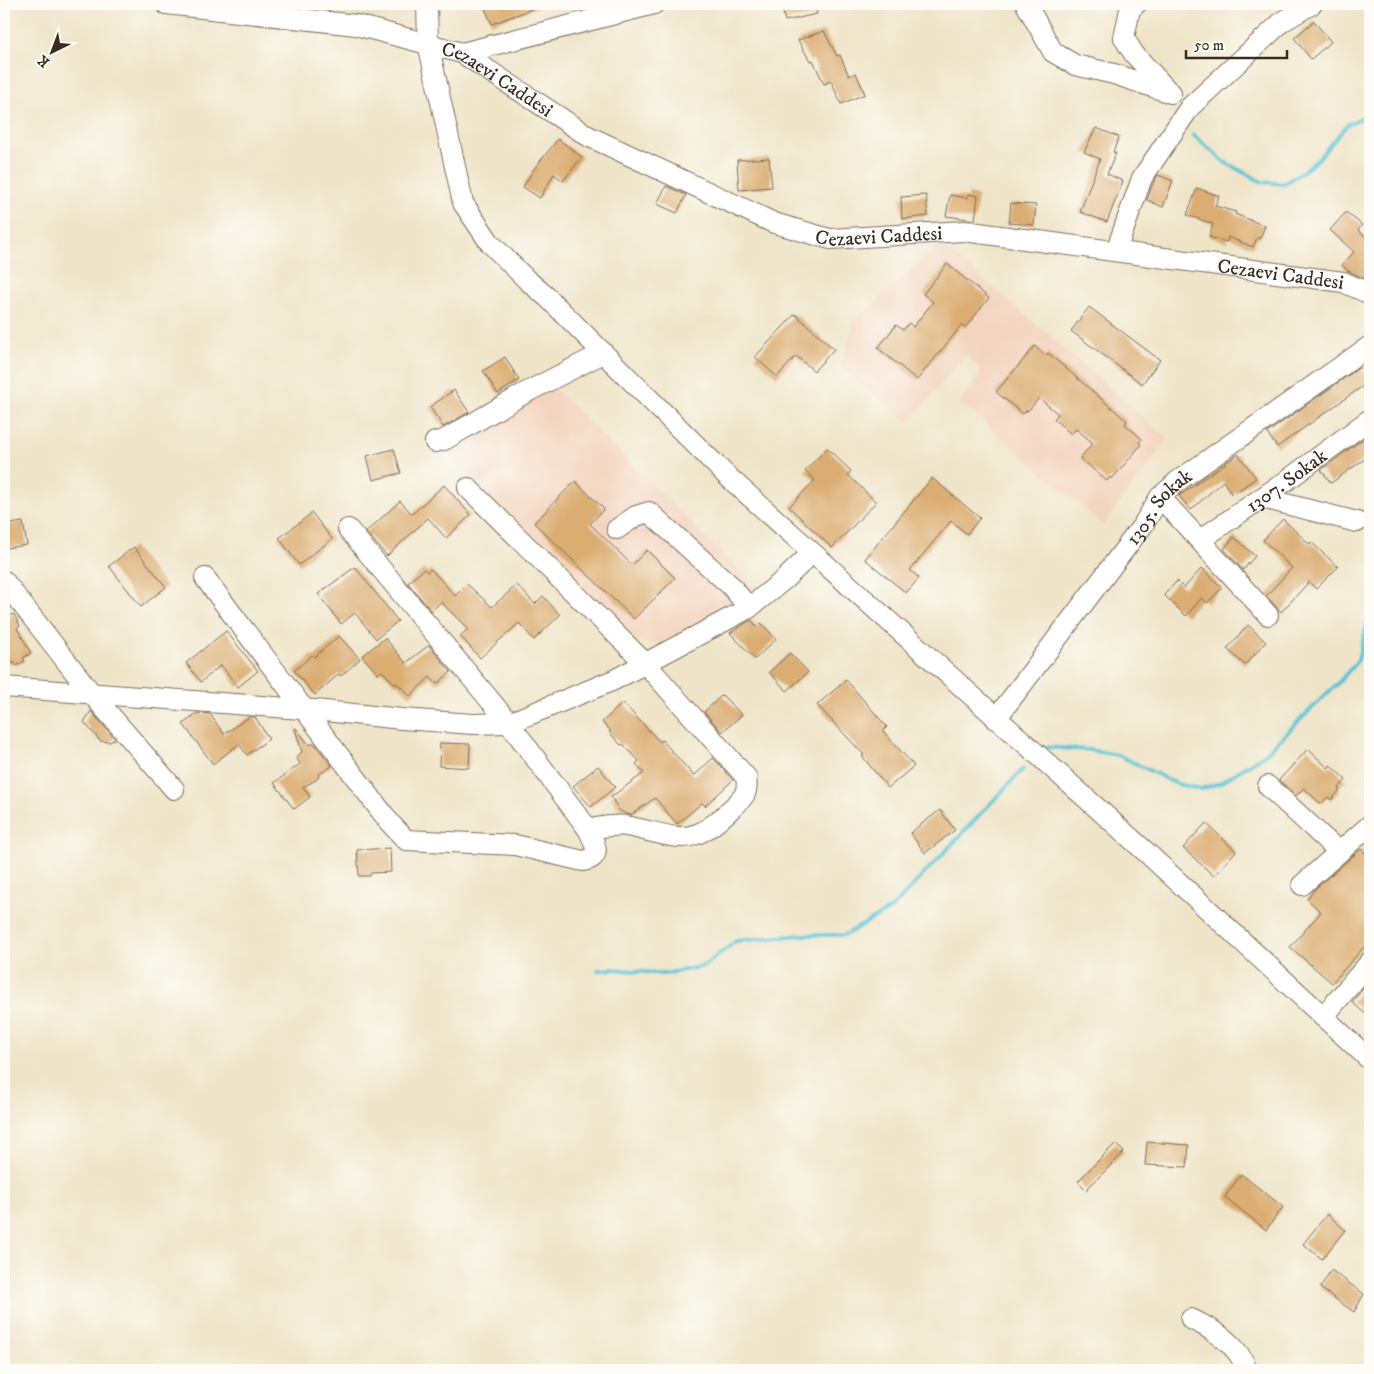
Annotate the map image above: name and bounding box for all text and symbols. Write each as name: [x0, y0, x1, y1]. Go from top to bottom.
north arrow: [28, 28, 78, 78]
scale bar: [1186, 28, 1288, 60]
text: 50 m: [1194, 36, 1224, 55]
street label: Cezaevi Caddesi: [439, 37, 557, 123]
text: K: [33, 50, 54, 71]
street label: Cezaevi Caddesi: [812, 221, 943, 253]
street label: Cezaevi Caddesi: [1216, 254, 1345, 296]
street label: 1307. Sokak: [1242, 444, 1333, 519]
street label: 1305. Sokak: [1121, 464, 1198, 551]

